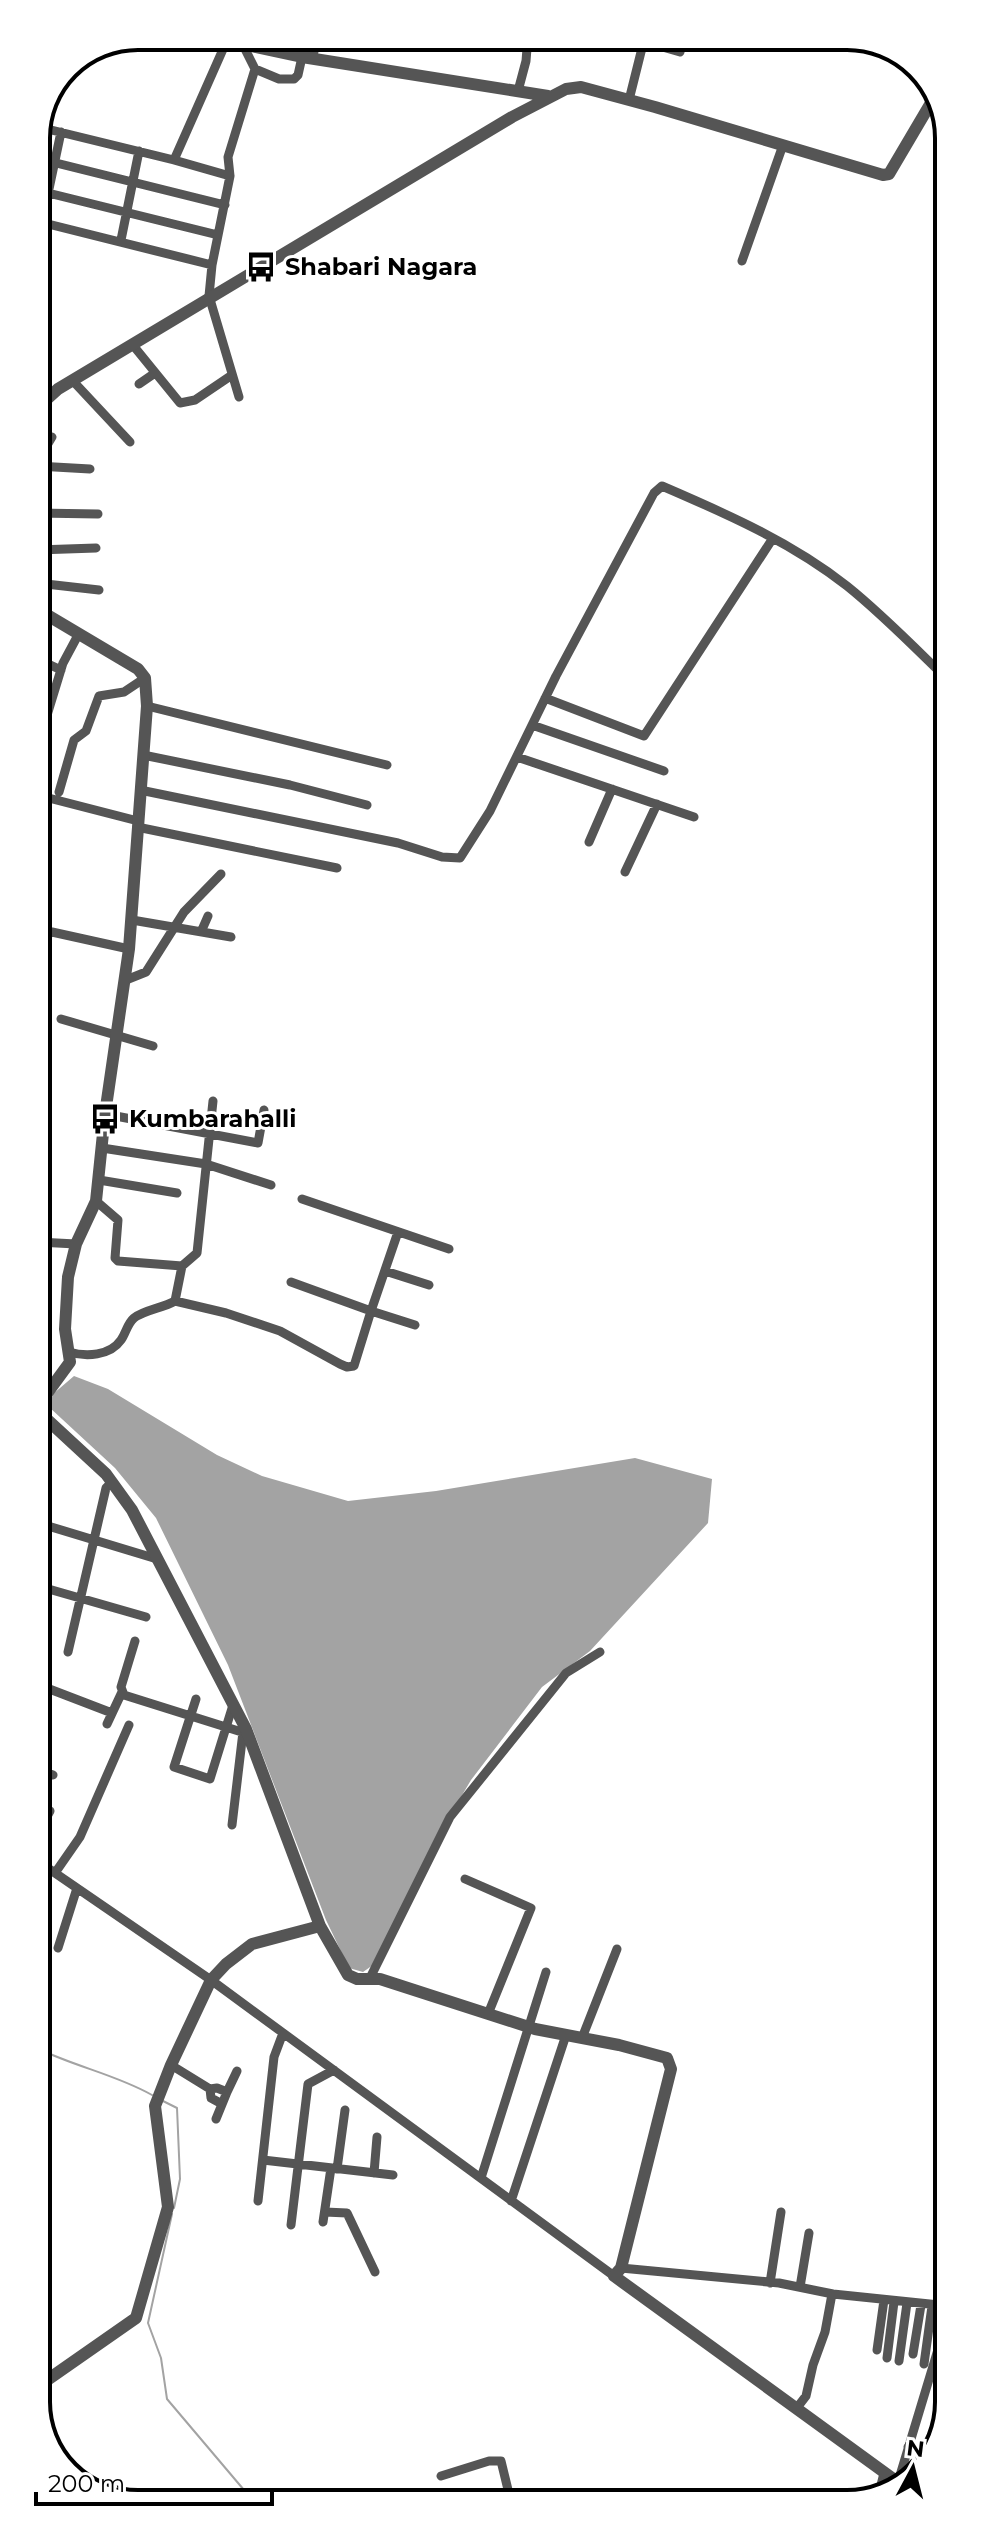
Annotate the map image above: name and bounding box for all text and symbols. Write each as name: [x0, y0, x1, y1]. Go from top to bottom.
bus stop icon: Shabari Nagara: [244, 250, 278, 284]
place label: Shabari Nagara: [285, 252, 477, 281]
bus stop icon: Kumbarahalli: [88, 1102, 122, 1136]
place label: Kumbarahalli: [129, 1104, 296, 1133]
north arrow: [873, 2428, 953, 2508]
text: N: [905, 2434, 926, 2463]
scale bar: [36, 2456, 272, 2506]
text: 200 m: [48, 2469, 125, 2498]

